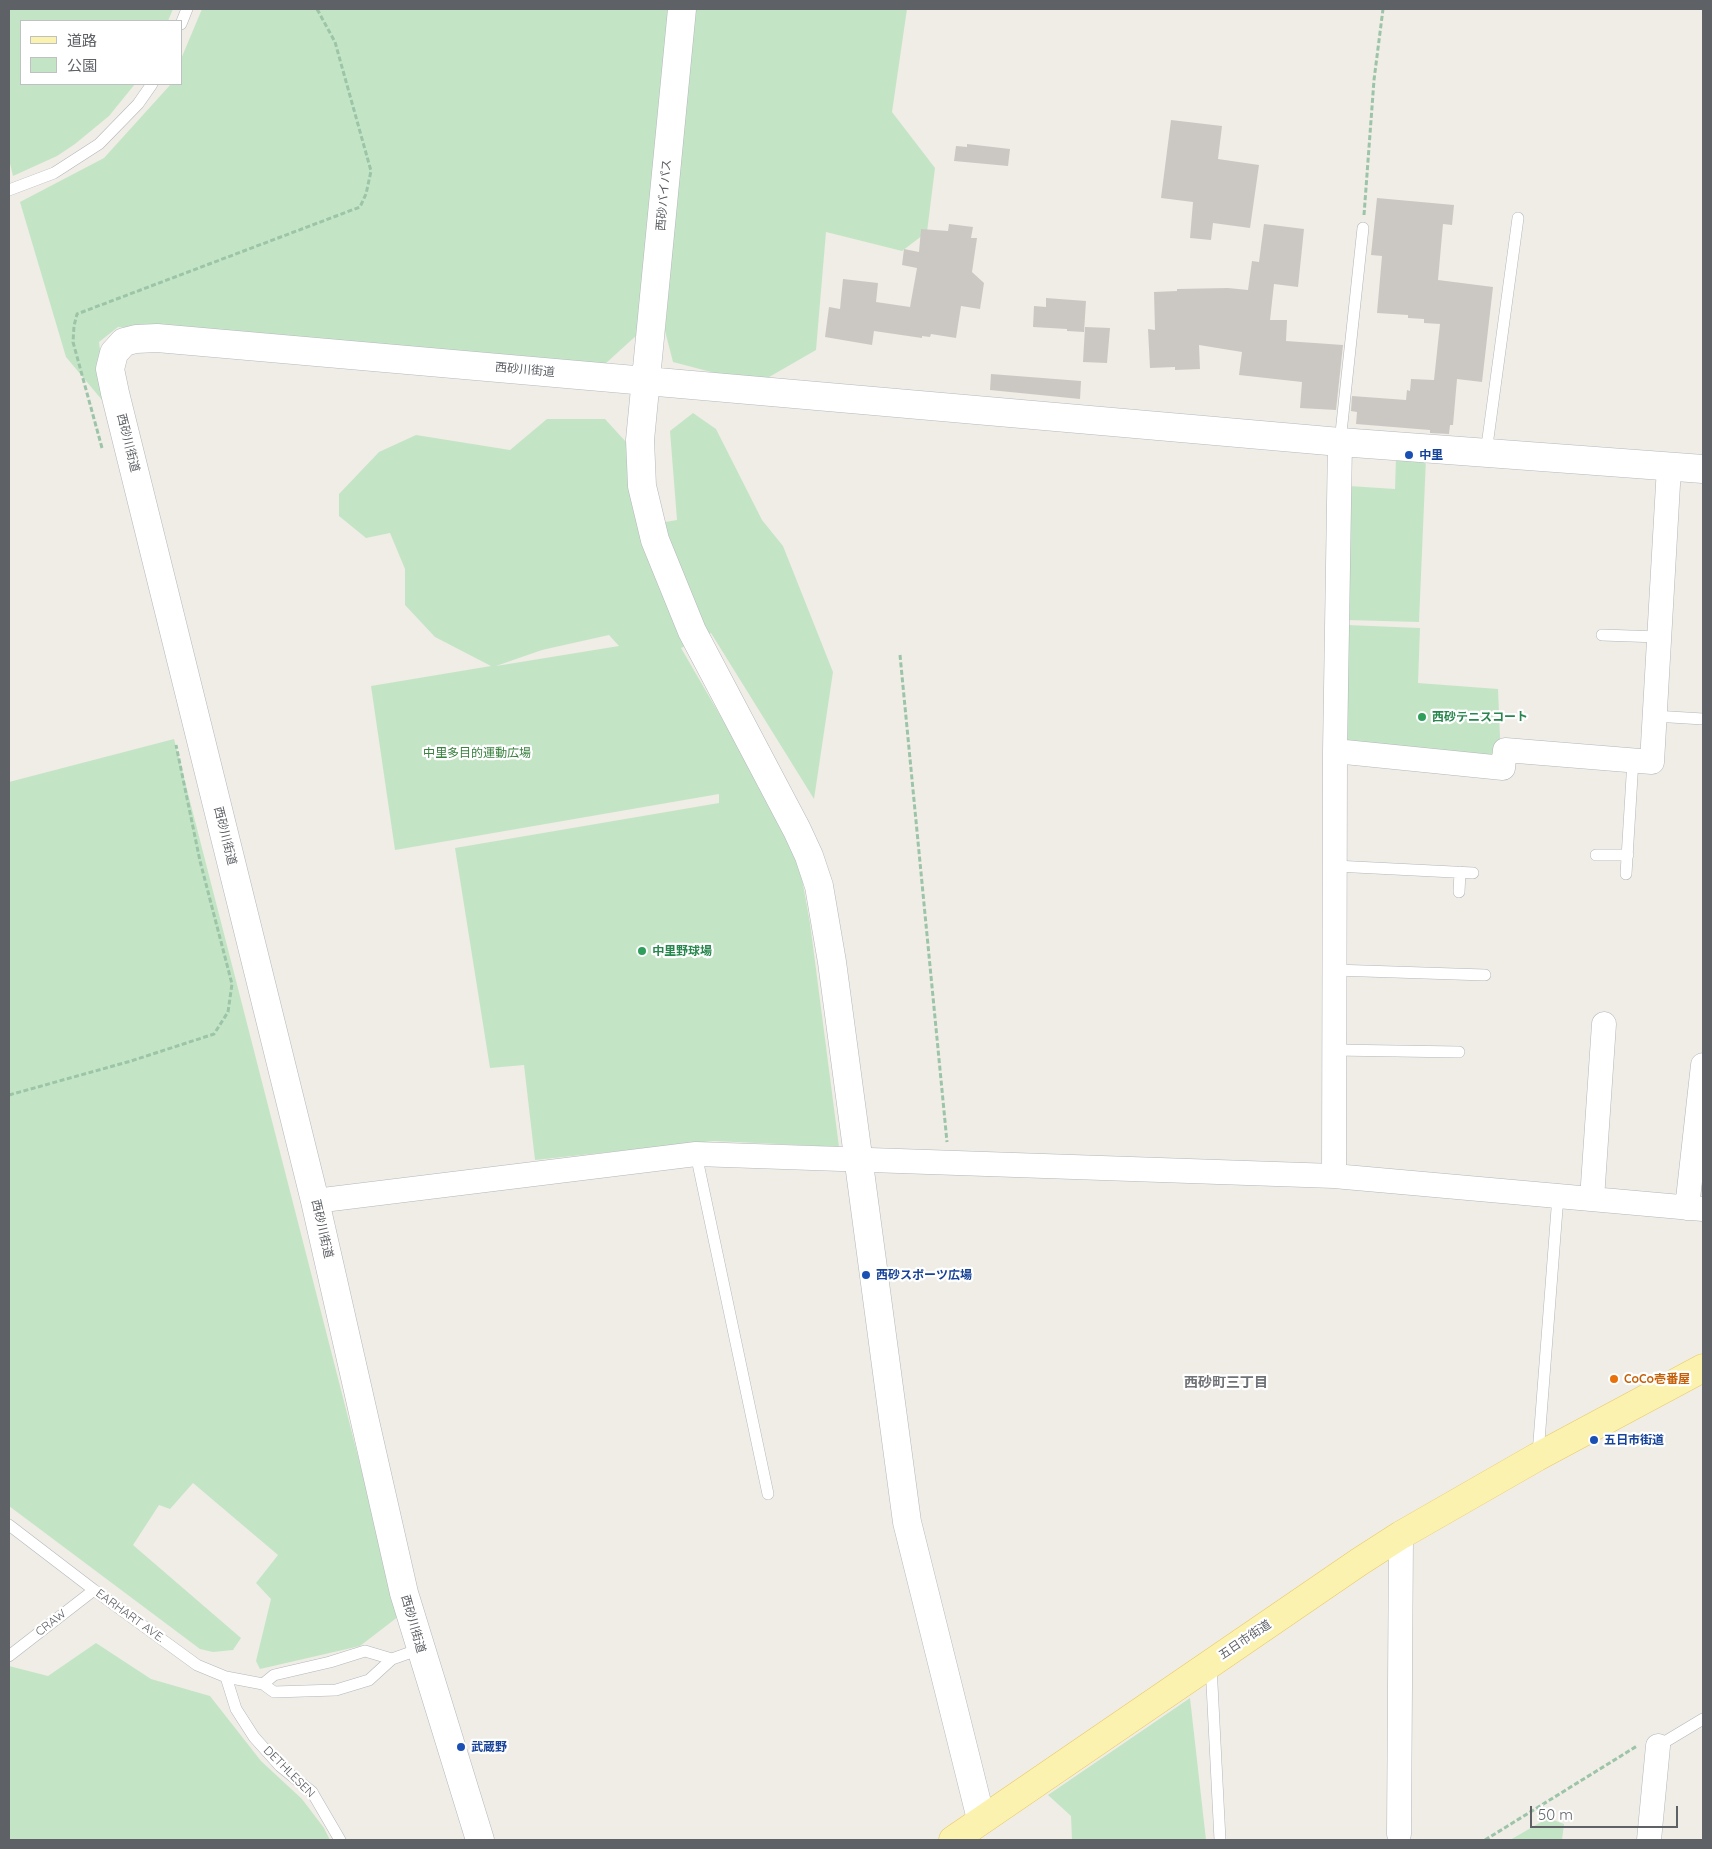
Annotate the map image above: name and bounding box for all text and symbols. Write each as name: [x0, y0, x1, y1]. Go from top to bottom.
legend: [20, 20, 182, 85]
text: 道路: [67, 31, 97, 50]
text: 公園: [67, 56, 97, 75]
street label: 西砂バイパス: [654, 159, 674, 231]
street label: 西砂川街道: [494, 360, 556, 380]
street label: 西砂川街道: [114, 412, 142, 474]
place label: 中里: [1419, 448, 1443, 462]
marker: 中里: [1403, 449, 1415, 461]
place label: 西砂テニスコート: [1432, 710, 1528, 724]
marker: 西砂テニスコート: [1416, 711, 1428, 723]
park label: 中里多目的運動広場: [423, 746, 531, 760]
street label: 西砂川街道: [211, 805, 239, 867]
place label: 中里野球場: [652, 944, 712, 958]
marker: 中里野球場: [636, 945, 648, 957]
street label: 西砂川街道: [308, 1198, 336, 1260]
place label: 西砂スポーツ広場: [876, 1268, 972, 1282]
marker: 西砂スポーツ広場: [860, 1269, 872, 1281]
place label: CoCo壱番屋: [1624, 1372, 1690, 1386]
marker: CoCo壱番屋: [1608, 1373, 1620, 1385]
district label: 西砂町三丁目: [1184, 1375, 1268, 1391]
place label: 五日市街道: [1604, 1433, 1664, 1447]
marker: 五日市街道: [1588, 1434, 1600, 1446]
street label: EARHART AVE.: [93, 1586, 167, 1646]
street label: 西砂川街道: [398, 1593, 428, 1655]
street label: CRAW: [33, 1607, 69, 1639]
street label: 五日市街道: [1216, 1617, 1274, 1663]
place label: 武蔵野: [471, 1740, 507, 1754]
marker: 武蔵野: [455, 1741, 467, 1753]
street label: DETHLESEN: [260, 1743, 318, 1801]
scale bar: [1532, 1796, 1680, 1828]
text: 50 m: [1538, 1805, 1573, 1824]

